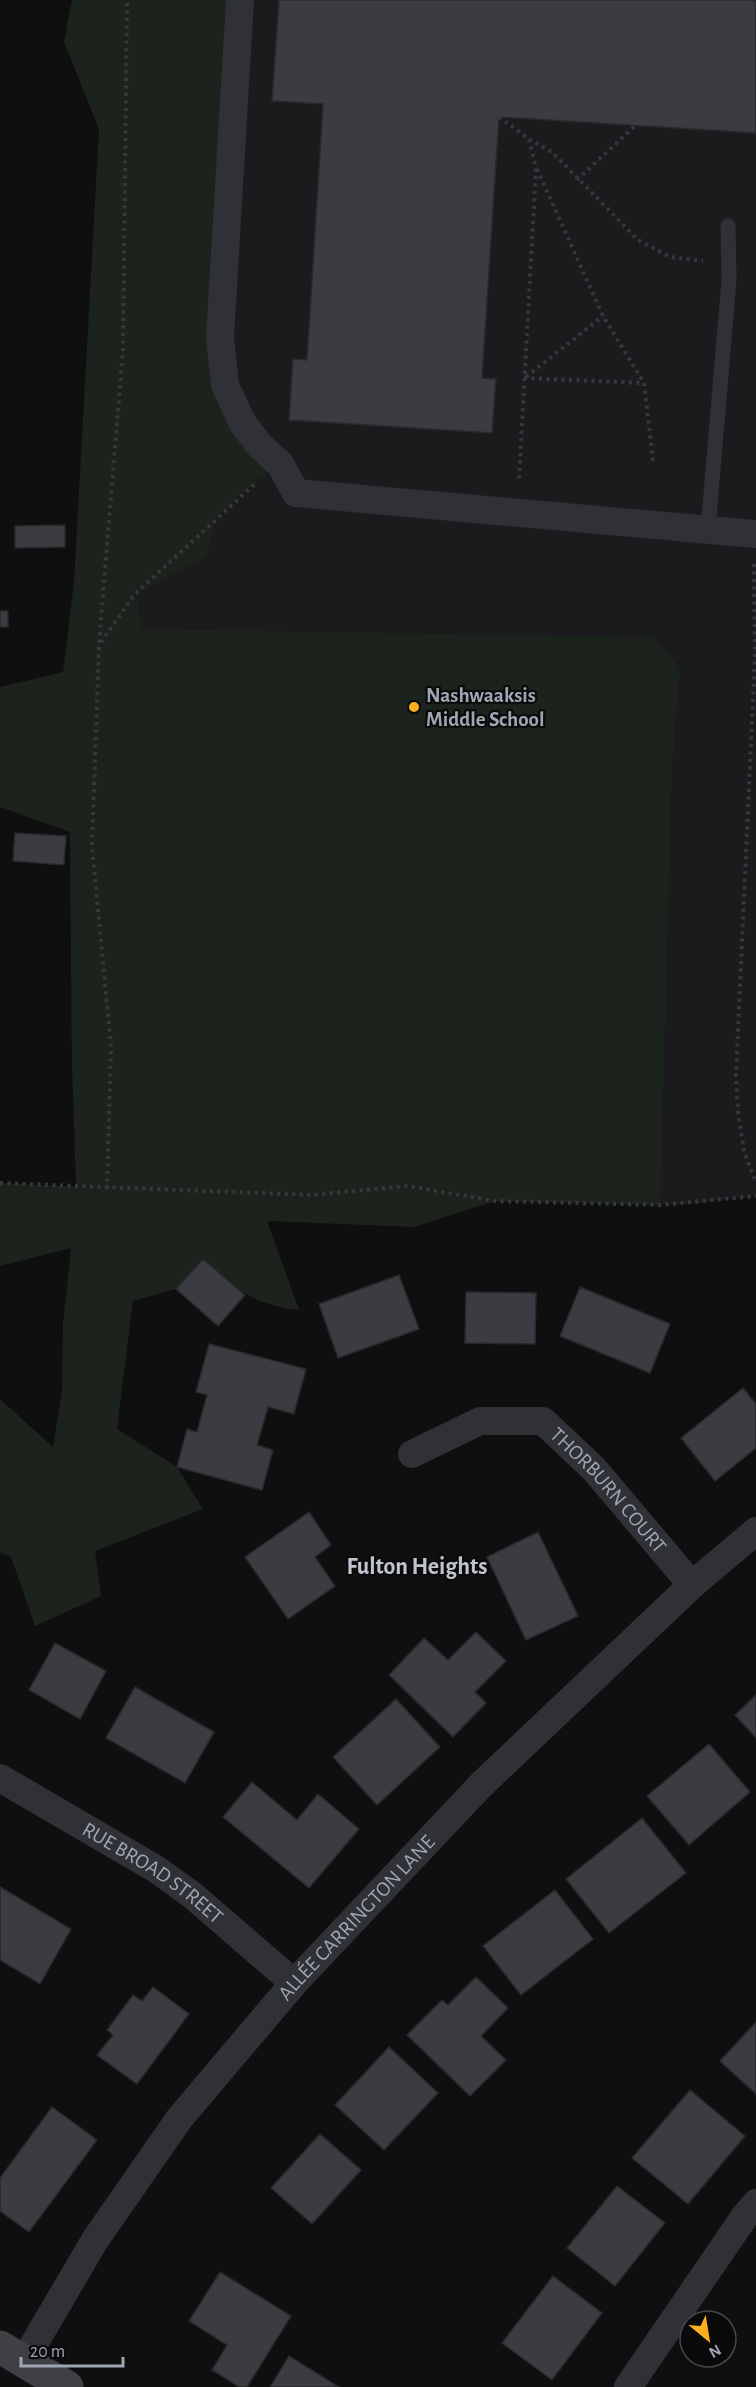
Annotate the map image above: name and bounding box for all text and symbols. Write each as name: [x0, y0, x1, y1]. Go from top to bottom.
place label: Nashwaaksis Middle School: [426, 685, 545, 730]
marker: Nashwaaksis Middle School: [407, 700, 421, 714]
street label: THORBURN COURT: [546, 1423, 671, 1557]
district label: Fulton Heights: [347, 1555, 487, 1579]
street label: RUE BROAD STREET: [79, 1818, 227, 1927]
street label: ALLÉE CARRINGTON LANE: [274, 1831, 438, 2004]
north arrow: [678, 2309, 738, 2369]
scale bar: [21, 2330, 123, 2368]
text: N: [706, 2341, 724, 2361]
text: 20 m: [30, 2343, 65, 2361]

